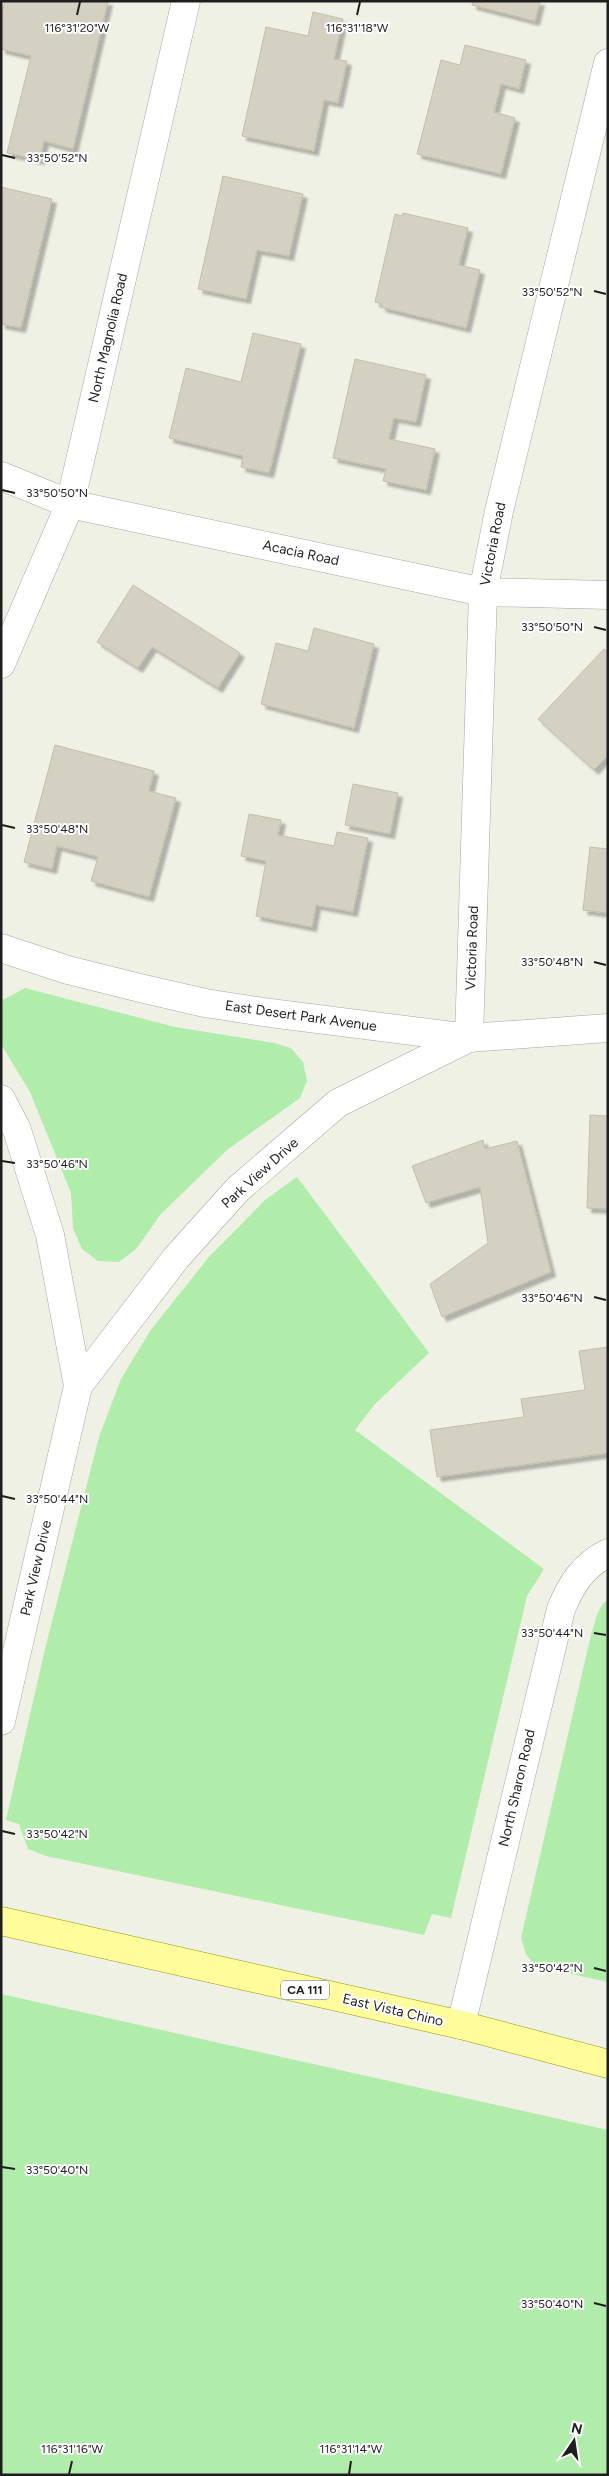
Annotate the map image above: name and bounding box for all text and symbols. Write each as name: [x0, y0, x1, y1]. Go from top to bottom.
text: 116°31'20"W: [45, 21, 110, 35]
text: 116°31'18"W: [326, 21, 389, 35]
text: 33°50'52"N: [26, 151, 88, 165]
street label: North Magnolia Road: [85, 272, 131, 404]
text: 33°50'52"N: [521, 285, 583, 299]
text: 33°50'50"N: [26, 486, 88, 500]
street label: Victoria Road: [477, 501, 509, 587]
street label: Acacia Road: [261, 537, 341, 569]
text: 33°50'50"N: [521, 620, 583, 634]
text: 33°50'48"N: [26, 822, 88, 836]
street label: Victoria Road: [462, 905, 482, 991]
text: 33°50'48"N: [521, 955, 583, 969]
street label: East Desert Park Avenue: [224, 997, 378, 1035]
street label: Park View Drive: [218, 1134, 302, 1212]
text: 33°50'46"N: [26, 1157, 88, 1171]
text: 33°50'46"N: [521, 1291, 583, 1305]
text: 33°50'44"N: [26, 1492, 88, 1506]
street label: Park View Drive: [17, 1518, 55, 1617]
text: 33°50'44"N: [521, 1626, 583, 1640]
street label: North Sharon Road: [495, 1728, 539, 1848]
text: 33°50'42"N: [26, 1827, 88, 1841]
text: 33°50'42"N: [521, 1961, 583, 1975]
road number: CA 111: [281, 1980, 329, 2000]
street label: East Vista Chino: [341, 1990, 445, 2030]
text: 33°50'40"N: [26, 2163, 88, 2177]
text: 33°50'40"N: [521, 2297, 583, 2311]
north arrow: [549, 2416, 599, 2466]
text: N: [570, 2419, 584, 2438]
text: 116°31'16"W: [41, 2442, 104, 2456]
text: 116°31'14"W: [320, 2442, 383, 2456]

